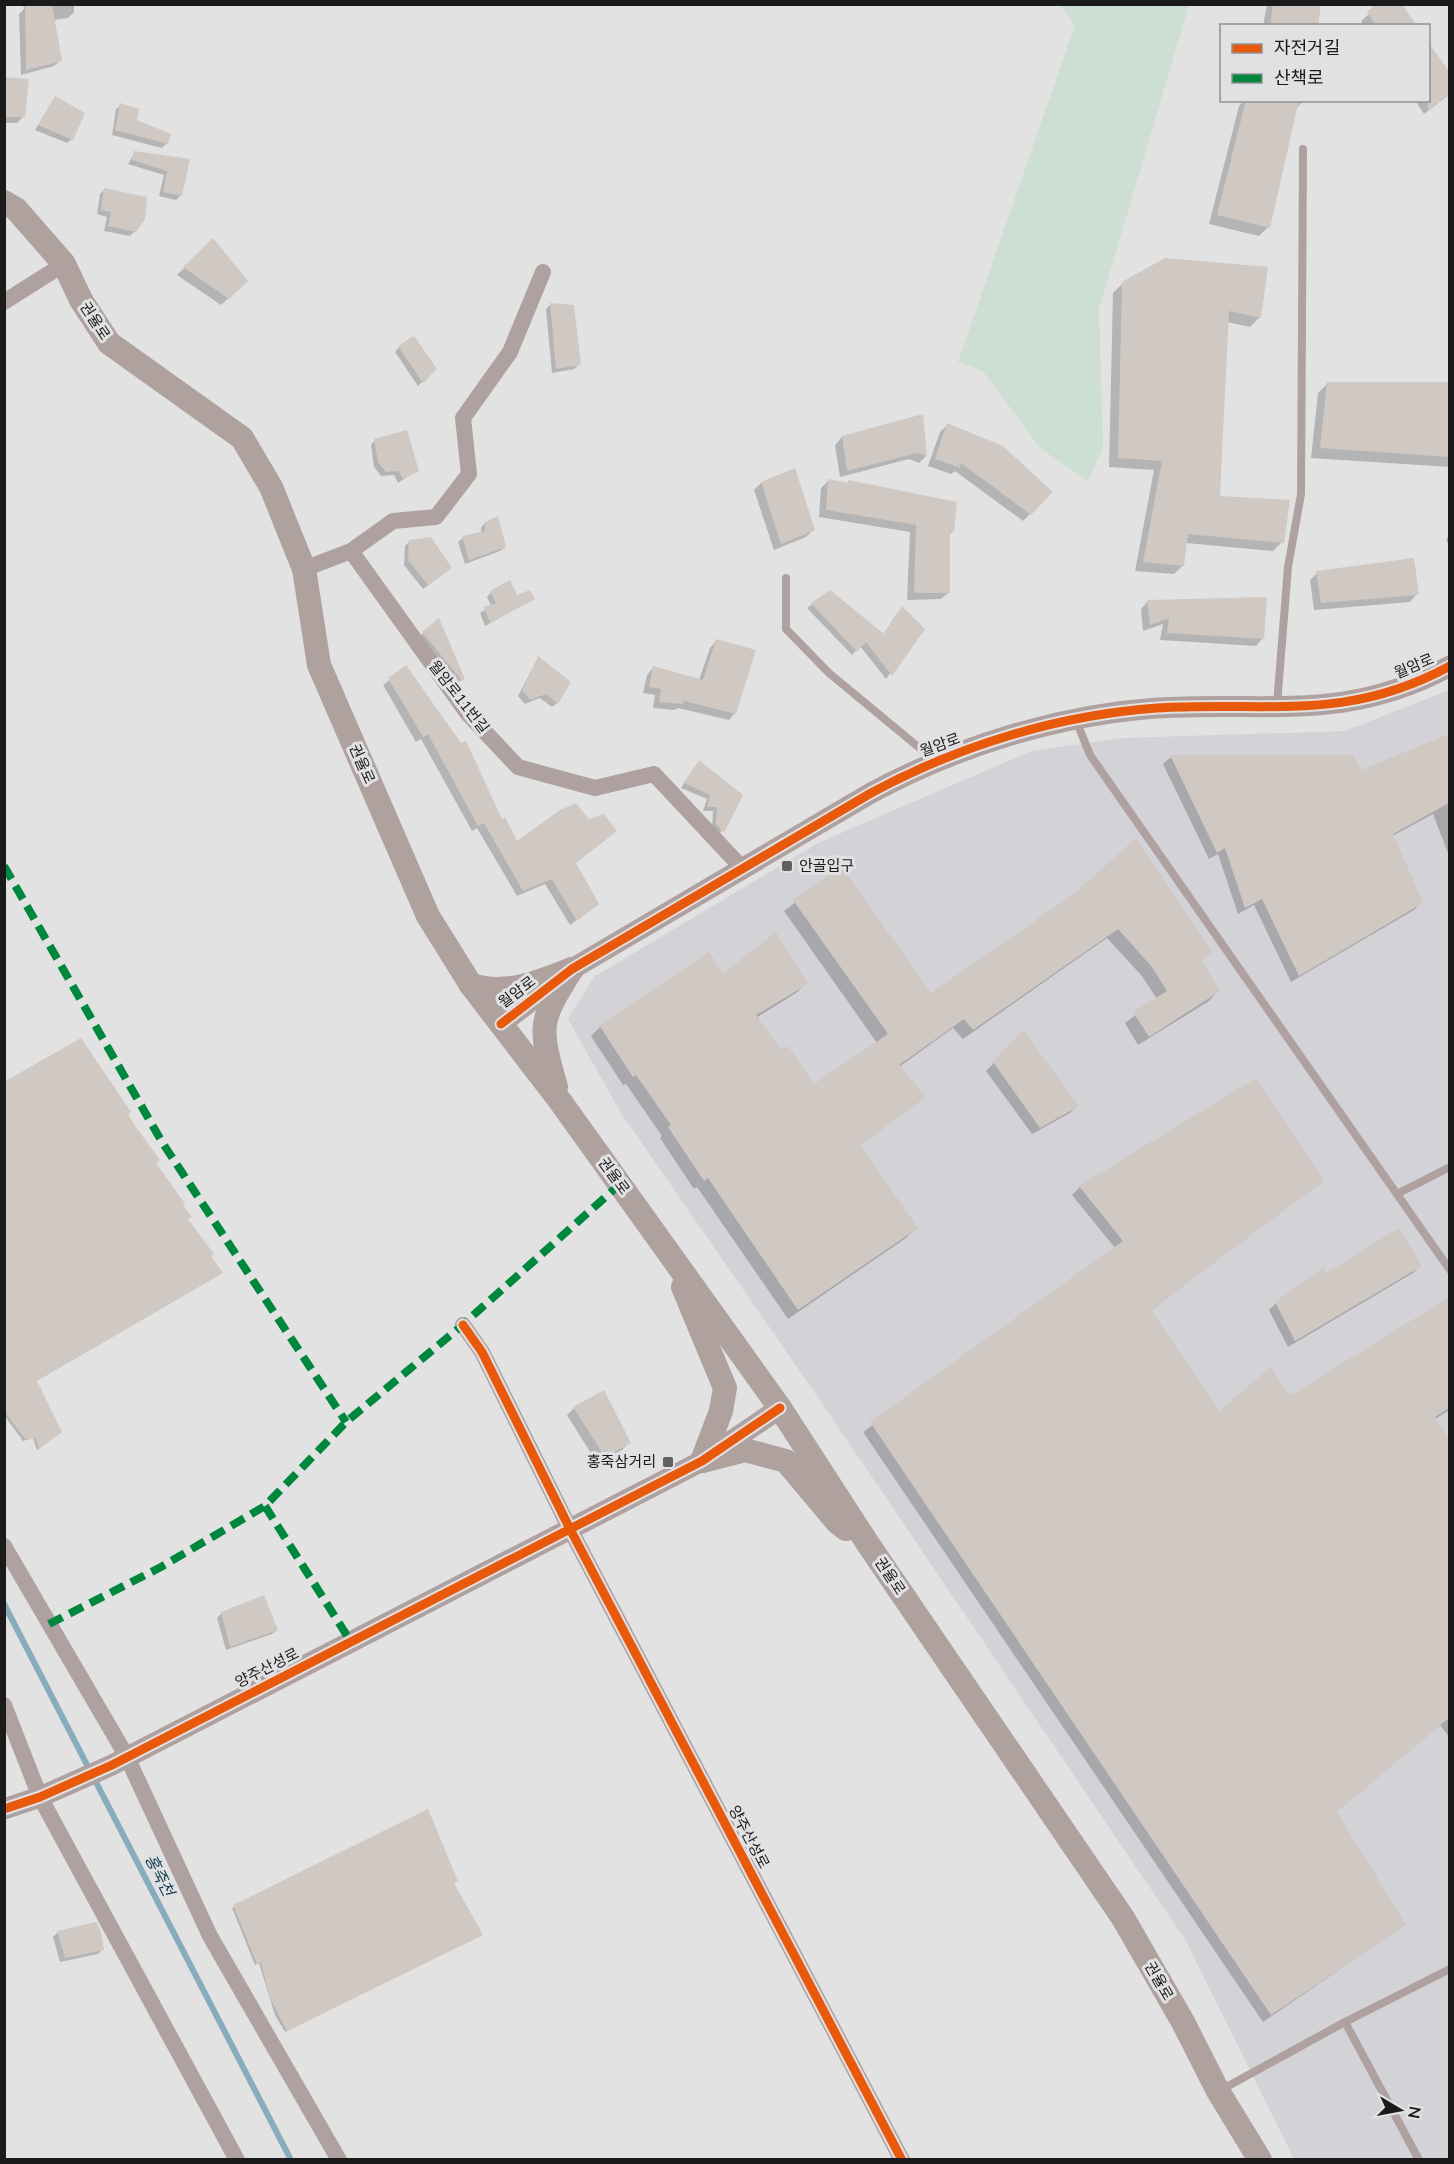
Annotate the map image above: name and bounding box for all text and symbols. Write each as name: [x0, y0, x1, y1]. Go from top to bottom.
legend: [1220, 24, 1430, 102]
text: 자전거길: [1274, 36, 1340, 59]
text: 산책로: [1274, 66, 1324, 89]
street label: 권율로: [76, 298, 115, 343]
street label: 월암로: [1391, 649, 1437, 682]
street label: 월암로11번길: [425, 657, 494, 737]
street label: 월암로: [917, 729, 963, 761]
street label: 권율로: [345, 741, 380, 787]
place label: 안골입구: [799, 856, 854, 875]
marker: 안골입구: [780, 859, 794, 873]
street label: 월암로: [494, 972, 539, 1012]
street label: 권율로: [595, 1153, 634, 1198]
place label: 홍죽삼거리: [587, 1452, 656, 1471]
marker: 홍죽삼거리: [661, 1455, 675, 1469]
street label: 권율로: [871, 1553, 910, 1598]
street label: 양주산성로: [232, 1643, 302, 1692]
street label: 양주산성로: [725, 1802, 774, 1872]
water label: 홍죽천: [141, 1851, 180, 1901]
street label: 권율로: [1141, 1958, 1178, 2003]
north arrow: [1370, 2080, 1430, 2140]
text: N: [1404, 2105, 1426, 2120]

